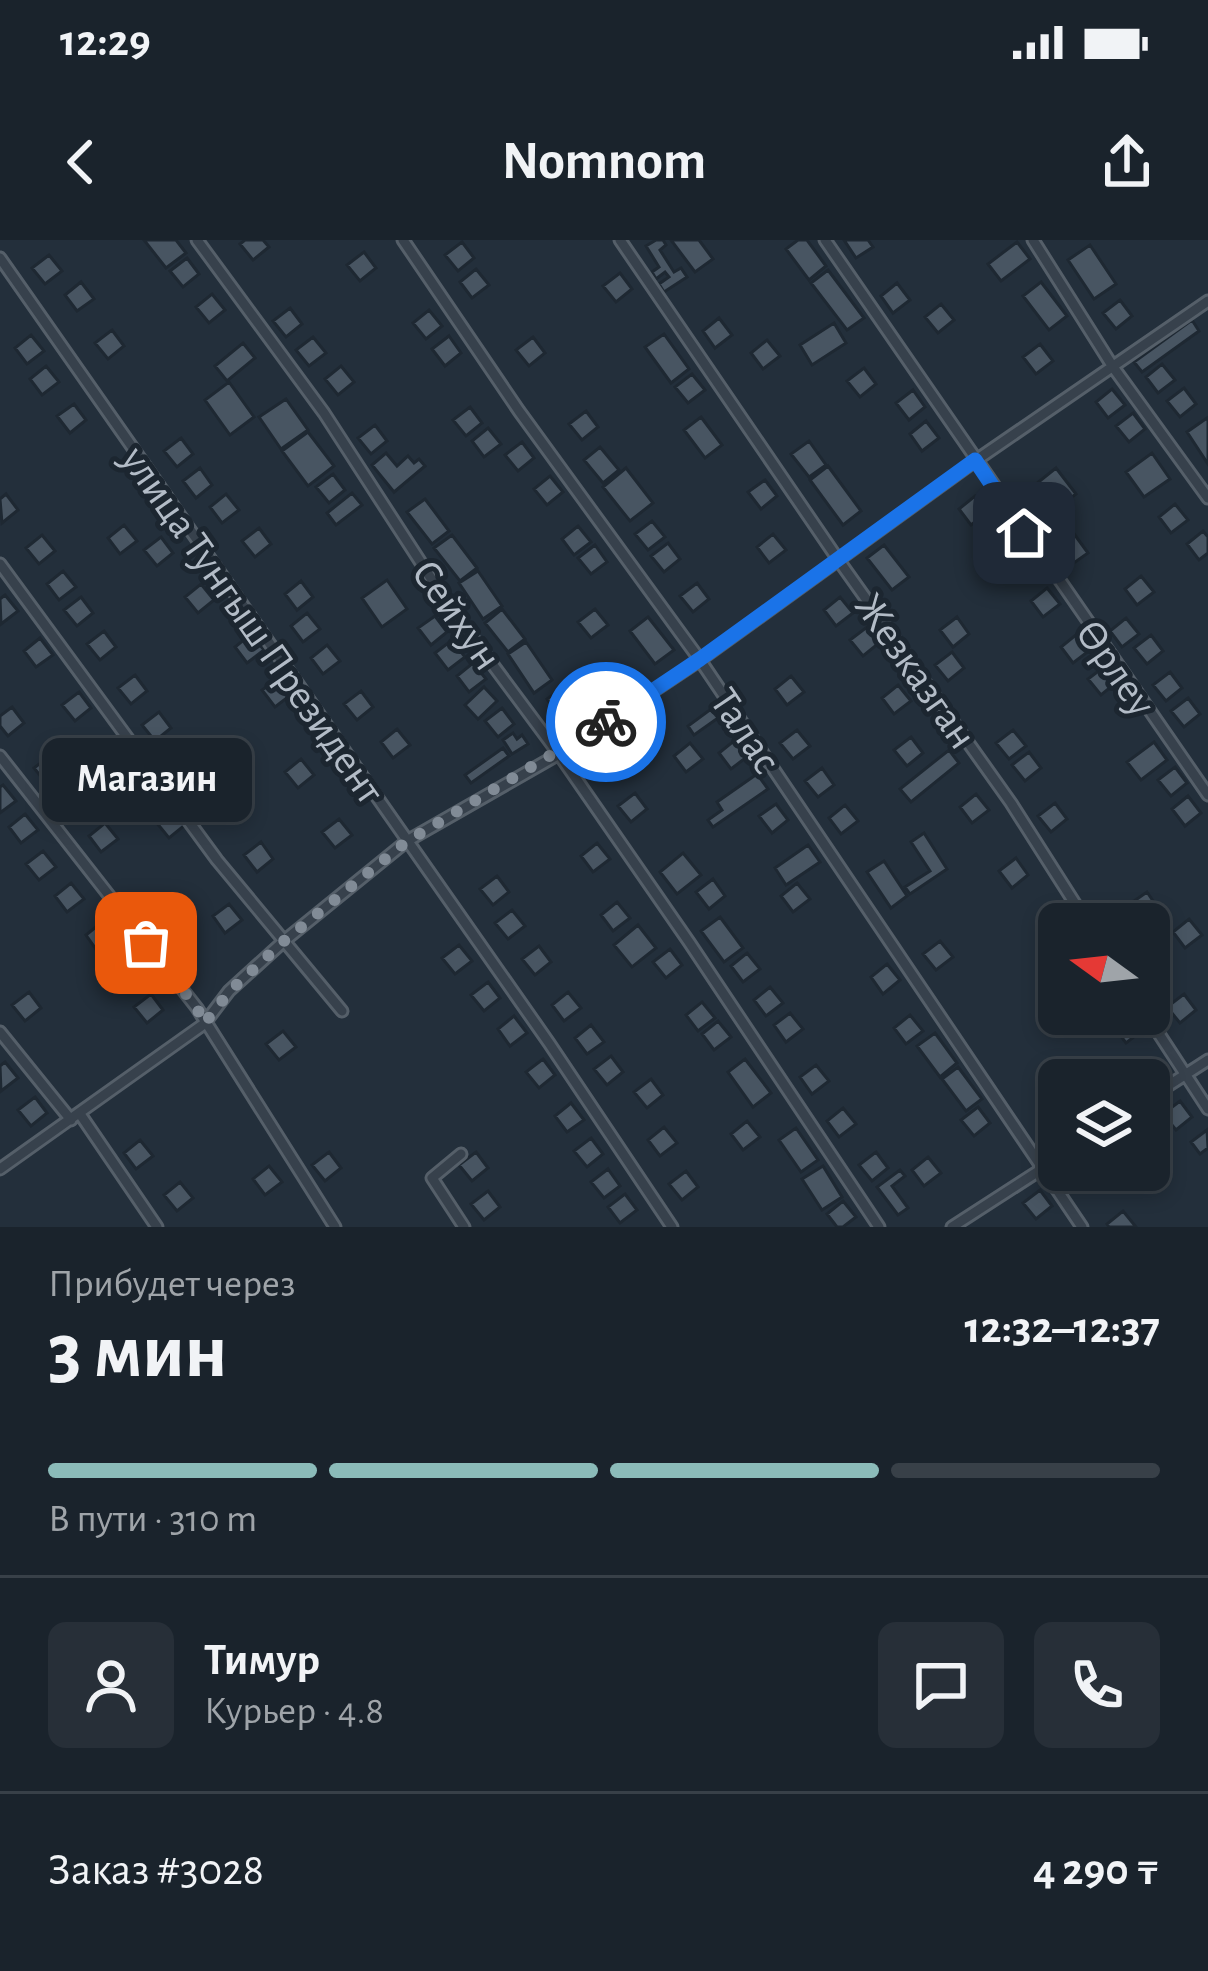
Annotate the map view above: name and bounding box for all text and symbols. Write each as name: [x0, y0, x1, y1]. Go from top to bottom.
text: 12:29: [60, 19, 151, 64]
icon: back: [48, 129, 114, 195]
icon: share: [1094, 129, 1160, 195]
text: Nomnom: [502, 135, 706, 189]
street label: улица Тунгыш Президент: [113, 438, 392, 812]
pin: [973, 482, 1075, 584]
icon: home: [991, 500, 1057, 566]
street label: Сейхун: [404, 553, 509, 678]
street label: Жезказган: [847, 586, 984, 756]
street label: Өрлеу: [1068, 613, 1163, 724]
courier: [546, 662, 666, 782]
street label: Талас: [702, 681, 788, 781]
icon: bike: [573, 689, 639, 755]
callout: Магазин: [41, 739, 251, 823]
text: Магазин: [76, 760, 218, 799]
pin: [95, 892, 197, 994]
north arrow: [1038, 903, 1170, 1035]
map controls: [1038, 903, 1170, 1191]
icon: bag: [113, 910, 179, 976]
button: layers: [1038, 1059, 1170, 1191]
text: Прибудет через: [48, 1265, 295, 1304]
text: 12:32–12:37: [964, 1306, 1160, 1351]
text: 3 мин: [48, 1314, 227, 1392]
text: В пути · 310 m: [48, 1500, 257, 1539]
button: person: [48, 1622, 174, 1748]
button: chat: [878, 1622, 1004, 1748]
button: phone: [1034, 1622, 1160, 1748]
text: Тимур: [204, 1638, 320, 1683]
text: Курьер · 4.8: [204, 1692, 384, 1731]
text: Заказ #3028: [48, 1848, 264, 1893]
text: 4 290 ₸: [1033, 1848, 1160, 1893]

